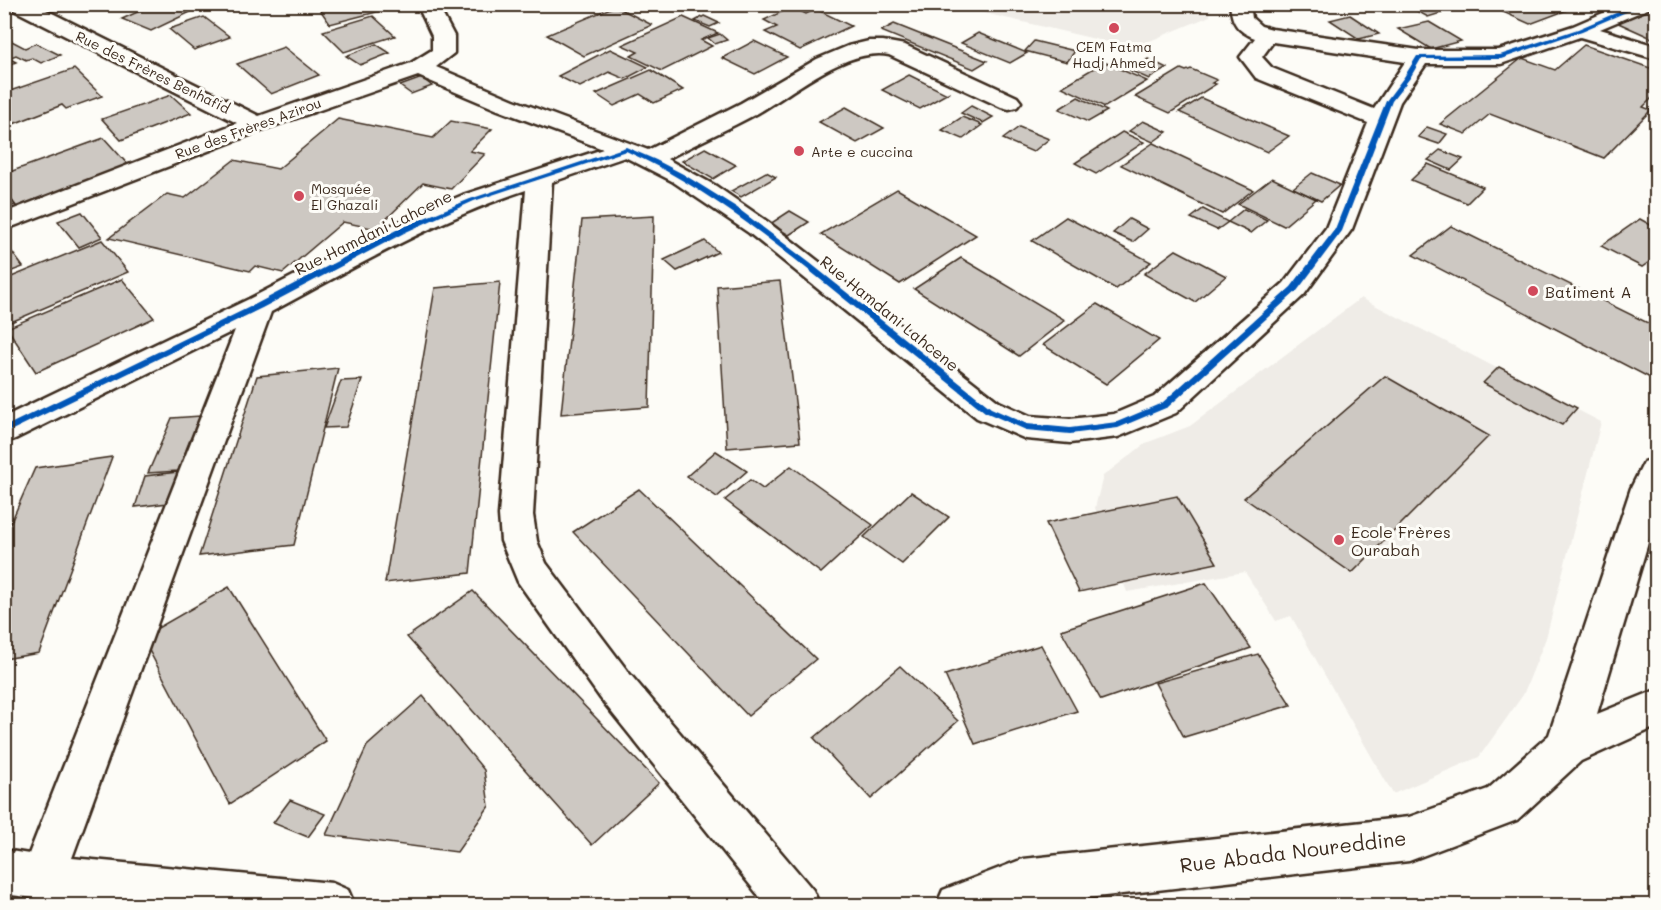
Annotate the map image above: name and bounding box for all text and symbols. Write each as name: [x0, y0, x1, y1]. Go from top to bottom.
marker: CEM Fatma Hadj Ahmed: [1107, 21, 1121, 35]
street label: Rue des Frères Benhafid: [73, 26, 233, 118]
place label: CEM Fatma Hadj Ahmed: [1072, 37, 1156, 72]
street label: Rue des Frères Azirou: [172, 93, 324, 163]
place label: Arte e cuccina: [811, 142, 913, 161]
marker: Arte e cuccina: [792, 144, 806, 158]
place label: Mosquée El Ghazali: [311, 179, 378, 214]
street label: Rue Hamdani Lahcene: [291, 185, 455, 279]
marker: Mosquée El Ghazali: [292, 189, 306, 203]
street label: Rue Hamdani Lahcene: [816, 251, 964, 375]
place label: Batiment A: [1545, 281, 1632, 302]
marker: Batiment A: [1526, 284, 1540, 298]
place label: Ecole Frères Ourabah: [1351, 521, 1451, 560]
marker: Ecole Frères Ourabah: [1332, 533, 1346, 547]
street label: Rue Abada Noureddine: [1178, 824, 1408, 878]

